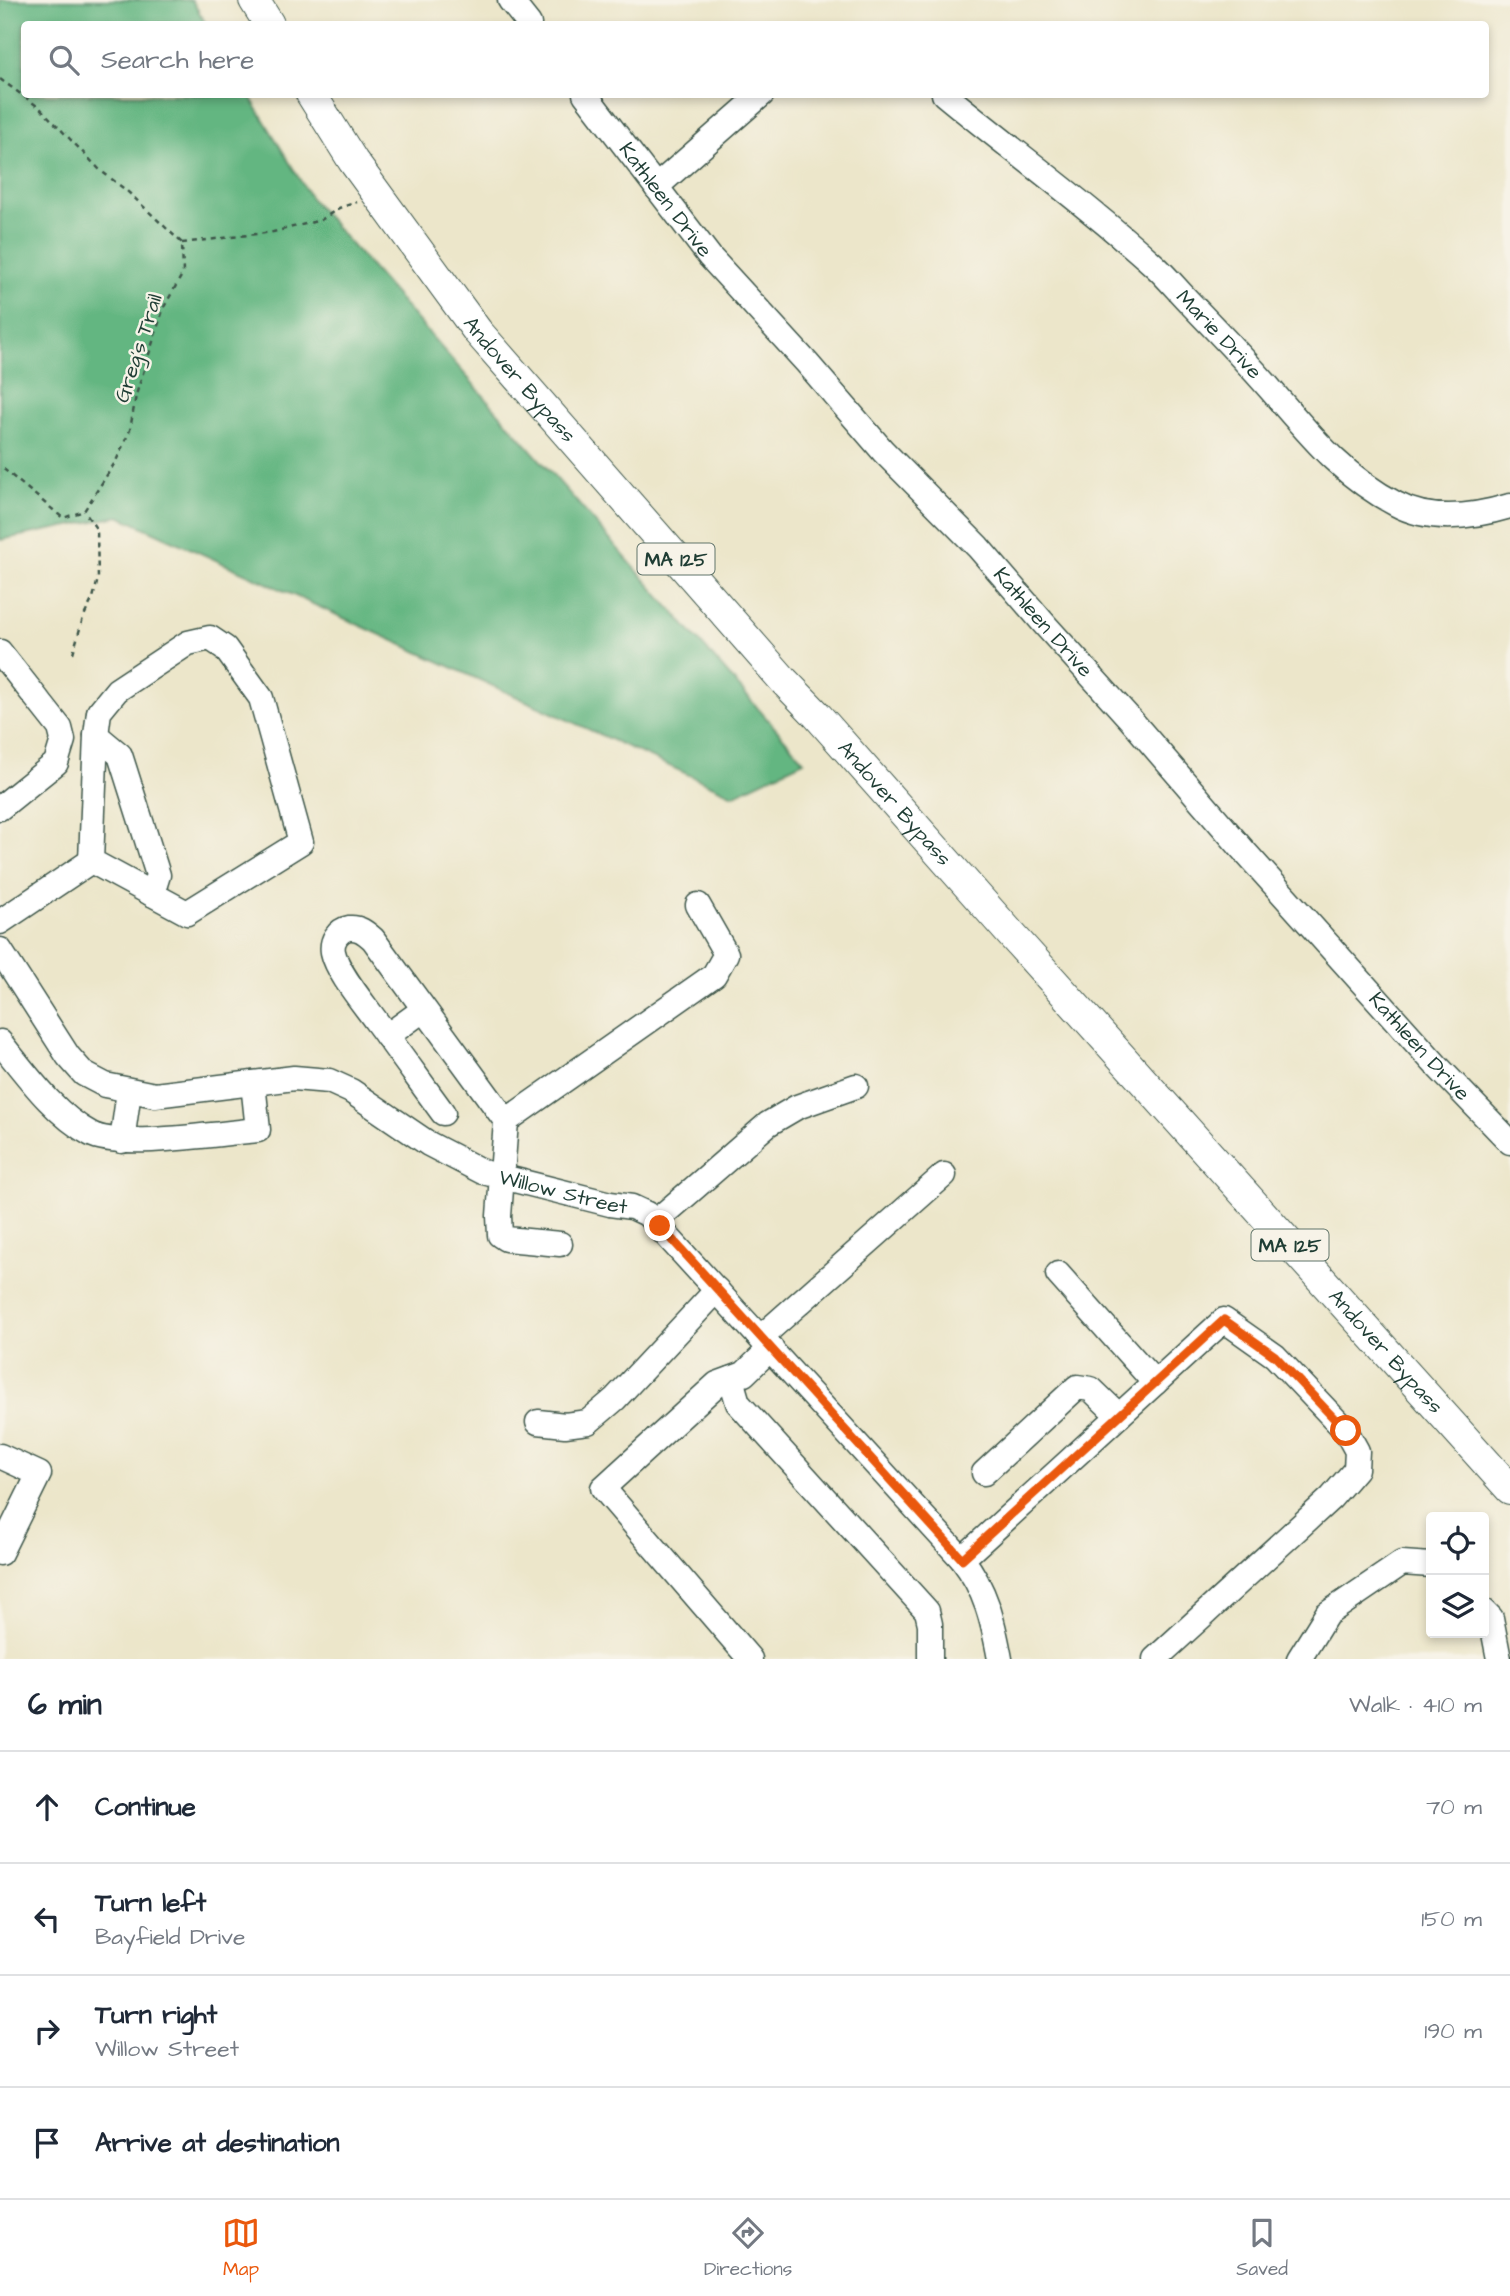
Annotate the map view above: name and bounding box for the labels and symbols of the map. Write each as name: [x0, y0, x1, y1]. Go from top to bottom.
street label: Kathleen Drive: [612, 136, 719, 263]
street label: Marie Drive: [1170, 283, 1269, 385]
street label: Greg's Trail: [107, 290, 172, 407]
street label: Andover Bypass: [456, 311, 582, 449]
road number: MA 125: [638, 544, 714, 574]
street label: Kathleen Drive: [987, 561, 1100, 684]
street label: Andover Bypass: [831, 734, 958, 872]
street label: Kathleen Drive: [1362, 986, 1477, 1107]
street label: Willow Street: [496, 1163, 630, 1221]
route end: [644, 1210, 675, 1241]
road number: MA 125: [1252, 1230, 1328, 1260]
street label: Andover Bypass: [1322, 1283, 1450, 1420]
route start: [1330, 1415, 1361, 1446]

